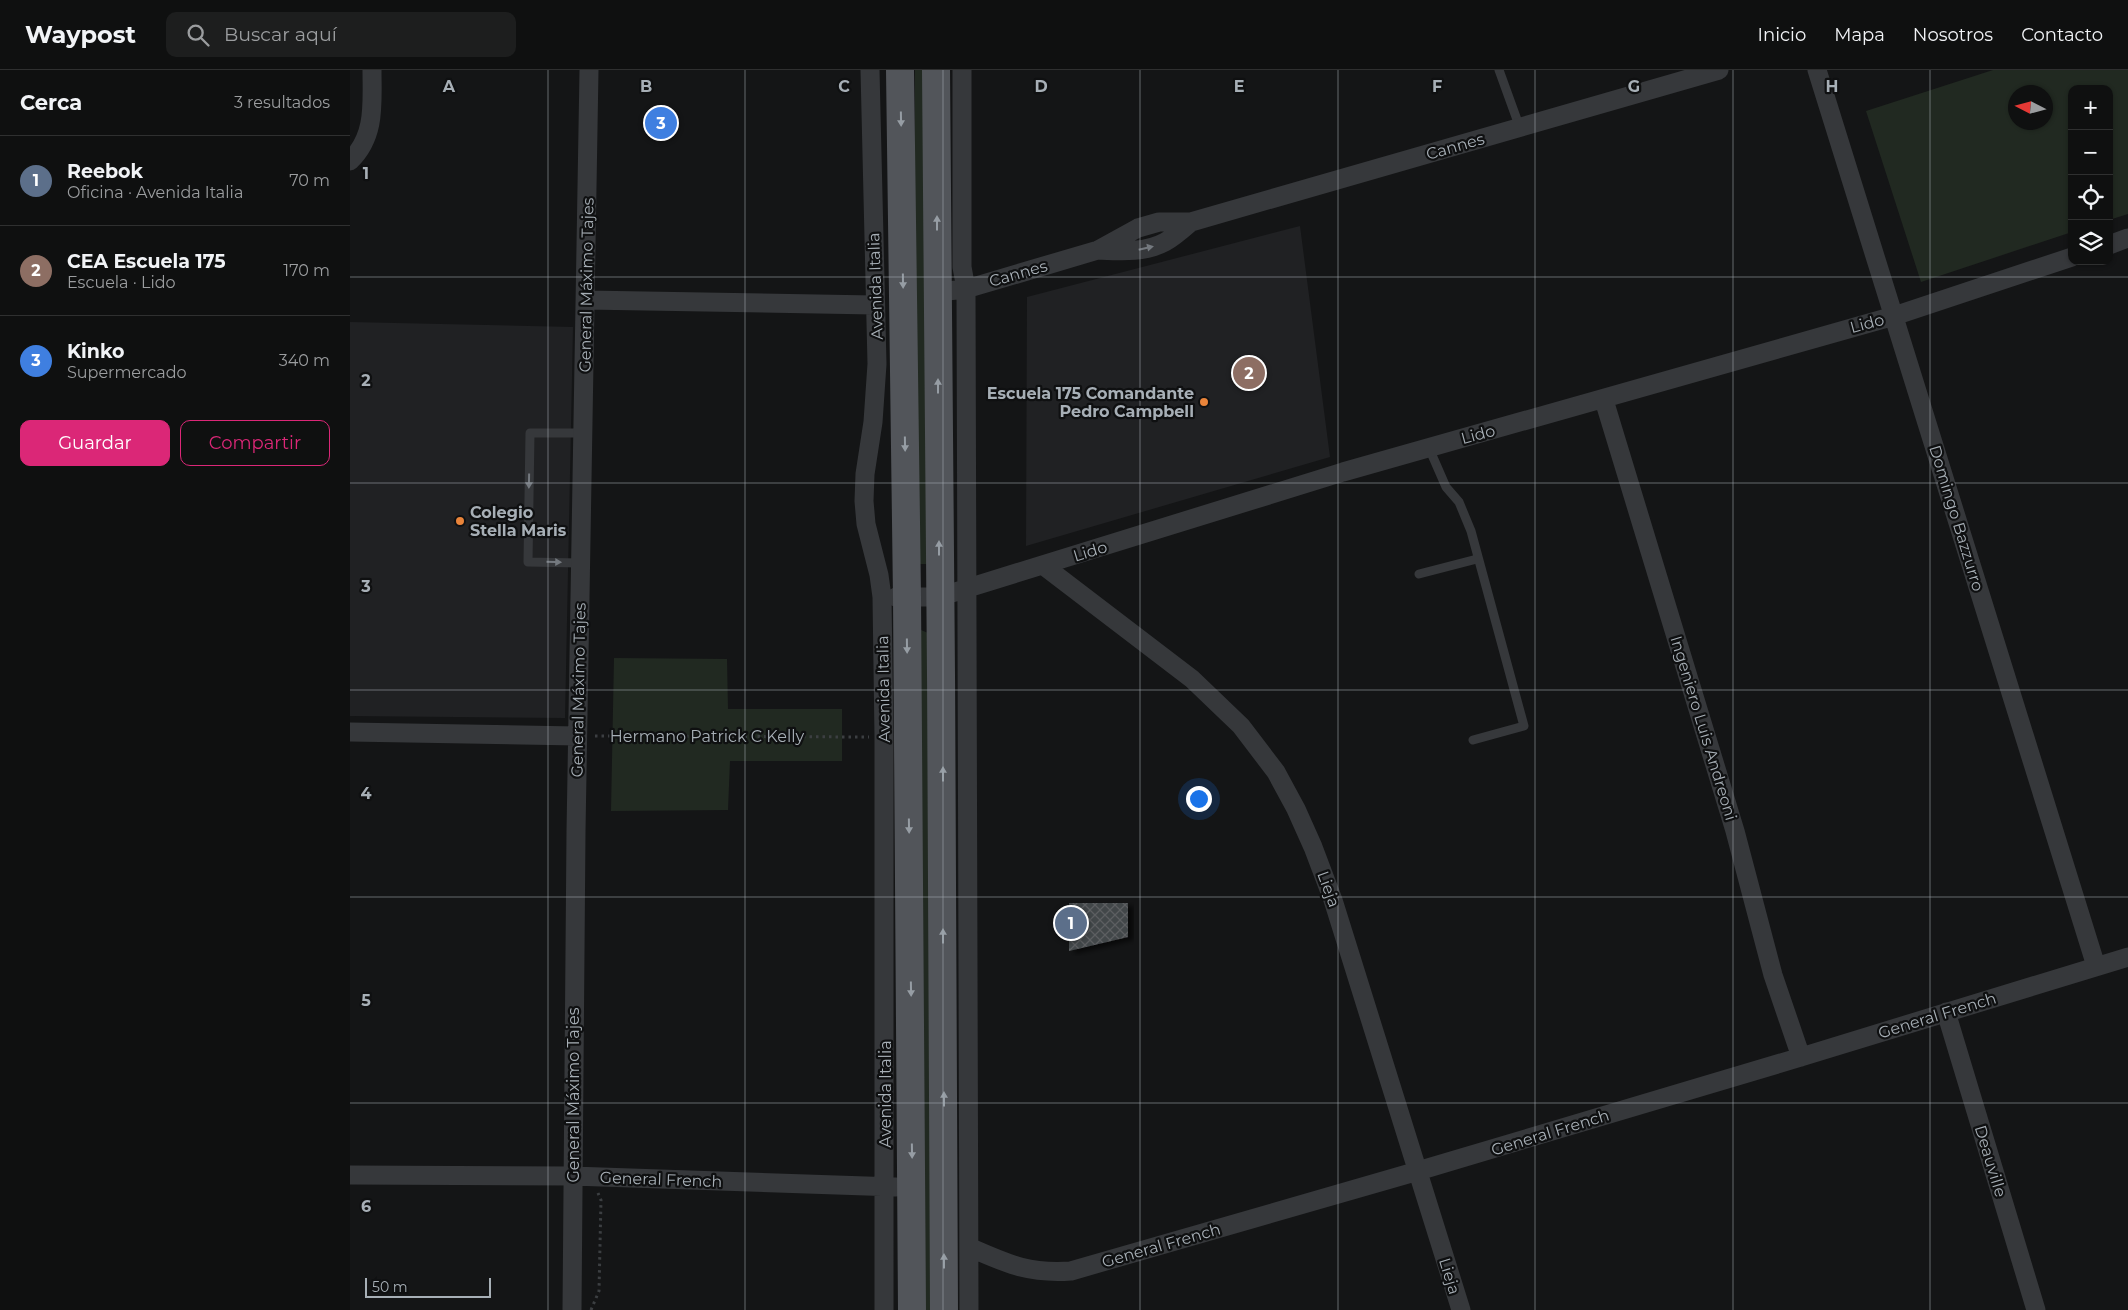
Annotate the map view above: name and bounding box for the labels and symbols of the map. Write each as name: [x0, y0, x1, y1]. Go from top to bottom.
text: A: [442, 77, 456, 96]
text: B: [640, 77, 652, 96]
text: C: [838, 77, 850, 96]
text: D: [1034, 77, 1048, 96]
text: E: [1234, 77, 1244, 96]
text: F: [1432, 77, 1442, 96]
text: G: [1628, 77, 1640, 96]
text: H: [1826, 77, 1838, 96]
north arrow: [2008, 85, 2053, 130]
pin: 3: [645, 104, 677, 142]
one-way arrow: [897, 111, 905, 127]
street label: Cannes: [1424, 129, 1487, 164]
text: 1: [363, 164, 369, 183]
street label: General Máximo Tajes: [575, 197, 598, 373]
one-way arrow: [933, 215, 941, 231]
street label: Avenida Italia: [864, 232, 887, 340]
one-way arrow: [1139, 244, 1154, 252]
street label: Cannes: [987, 256, 1050, 291]
one-way arrow: [899, 273, 907, 289]
street label: Lido: [1848, 310, 1886, 337]
pin: 2: [1233, 354, 1265, 392]
text: 2: [361, 371, 371, 390]
one-way arrow: [934, 377, 942, 393]
place label: Escuela 175 Comandante Pedro Campbell: [987, 384, 1194, 421]
marker: Escuela 175 Comandante Pedro Campbell: [1198, 396, 1210, 408]
street label: Lido: [1459, 421, 1497, 448]
one-way arrow: [901, 436, 909, 452]
street label: Domingo Bazzurro: [1925, 443, 1988, 593]
one-way arrow: [525, 474, 533, 490]
place label: Colegio Stella Maris: [470, 503, 567, 540]
marker: Colegio Stella Maris: [454, 515, 466, 527]
street label: Lido: [1071, 537, 1109, 566]
one-way arrow: [935, 540, 943, 556]
one-way arrow: [546, 558, 562, 566]
text: 3: [360, 577, 371, 596]
street label: General Máximo Tajes: [567, 602, 590, 778]
street label: Ingeniero Luis Andreoni: [1666, 634, 1741, 823]
street label: Avenida Italia: [873, 635, 894, 743]
one-way arrow: [904, 638, 912, 654]
street label: Hermano Patrick C Kelly: [610, 727, 804, 746]
one-way arrow: [939, 766, 947, 782]
text: 4: [360, 784, 372, 803]
your location: [1186, 786, 1212, 812]
one-way arrow: [905, 818, 913, 834]
street label: Lieja: [1313, 868, 1344, 910]
pin: 1: [1055, 904, 1087, 942]
one-way arrow: [939, 928, 947, 944]
one-way arrow: [907, 981, 915, 997]
street label: General French: [1876, 988, 1999, 1042]
text: 5: [361, 991, 371, 1010]
street label: General Máximo Tajes: [564, 1007, 583, 1183]
street label: Avenida Italia: [876, 1040, 895, 1148]
one-way arrow: [940, 1091, 948, 1107]
street label: General French: [1489, 1105, 1612, 1159]
street label: Deauville: [1971, 1123, 2010, 1199]
one-way arrow: [908, 1143, 916, 1159]
street label: General French: [599, 1168, 723, 1191]
text: 6: [361, 1197, 371, 1216]
street label: General French: [1100, 1219, 1223, 1272]
one-way arrow: [940, 1253, 948, 1269]
street label: Lieja: [1435, 1256, 1464, 1297]
scale bar: [365, 1275, 491, 1298]

